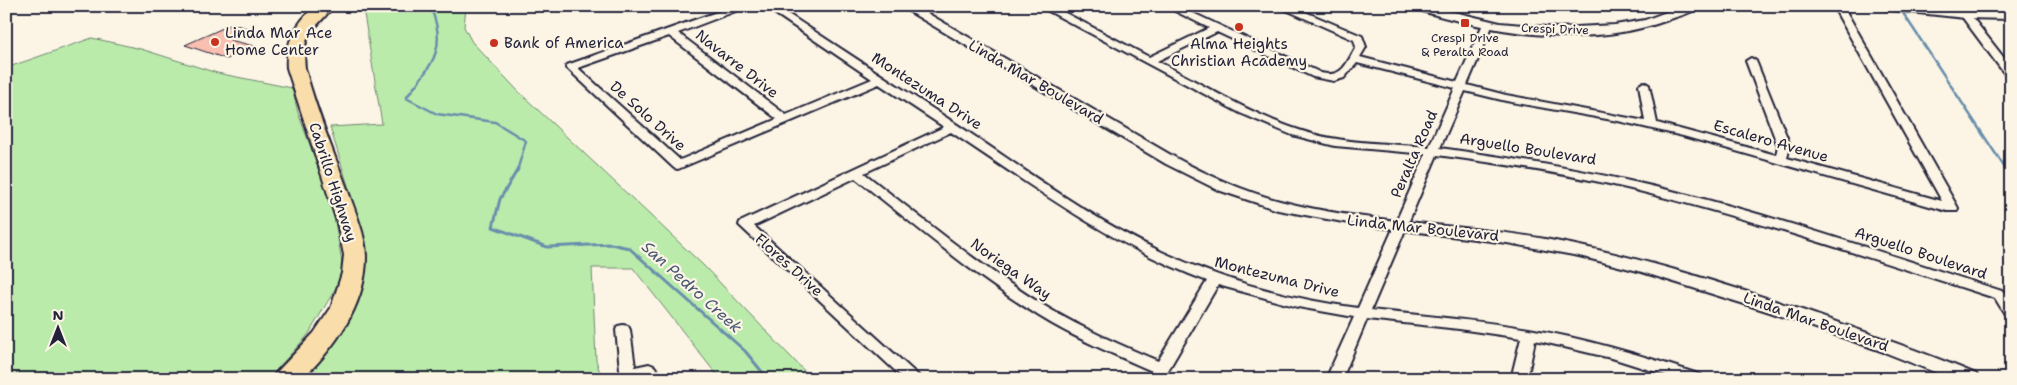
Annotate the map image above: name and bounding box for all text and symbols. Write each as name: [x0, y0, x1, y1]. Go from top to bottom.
marker: Crespi Drive & Peralta Road: [1459, 17, 1471, 29]
street label: Crespi Drive: [1521, 20, 1589, 38]
marker: Alma Heights Christian Academy: [1233, 21, 1245, 33]
place label: Linda Mar Ace Home Center: [225, 23, 332, 60]
street label: Navarre Drive: [691, 25, 783, 103]
place label: Crespi Drive & Peralta Road: [1422, 30, 1509, 60]
place label: Bank of America: [504, 33, 624, 53]
place label: Alma Heights Christian Academy: [1171, 34, 1307, 71]
street label: Linda Mar Boulevard: [965, 35, 1108, 129]
marker: Linda Mar Ace Home Center: [209, 36, 221, 48]
marker: Bank of America: [488, 37, 500, 49]
street label: Montezuma Drive: [868, 48, 986, 134]
street label: De Solo Drive: [606, 77, 690, 155]
street label: Peralta Road: [1386, 106, 1443, 201]
street label: Escalero Avenue: [1711, 115, 1831, 167]
street label: Cabrillo Highway: [304, 120, 362, 244]
street label: Arguello Boulevard: [1458, 128, 1598, 170]
street label: Linda Mar Boulevard: [1346, 210, 1500, 246]
street label: Arguello Boulevard: [1852, 222, 1990, 284]
street label: Flores Drive: [751, 229, 827, 301]
street label: Noriega Way: [967, 234, 1055, 304]
water label: San Pedro Creek: [637, 236, 747, 338]
street label: Montezuma Drive: [1212, 252, 1342, 302]
street label: Linda Mar Boulevard: [1741, 288, 1892, 356]
north arrow: [32, 302, 82, 352]
text: N: [52, 306, 64, 324]

